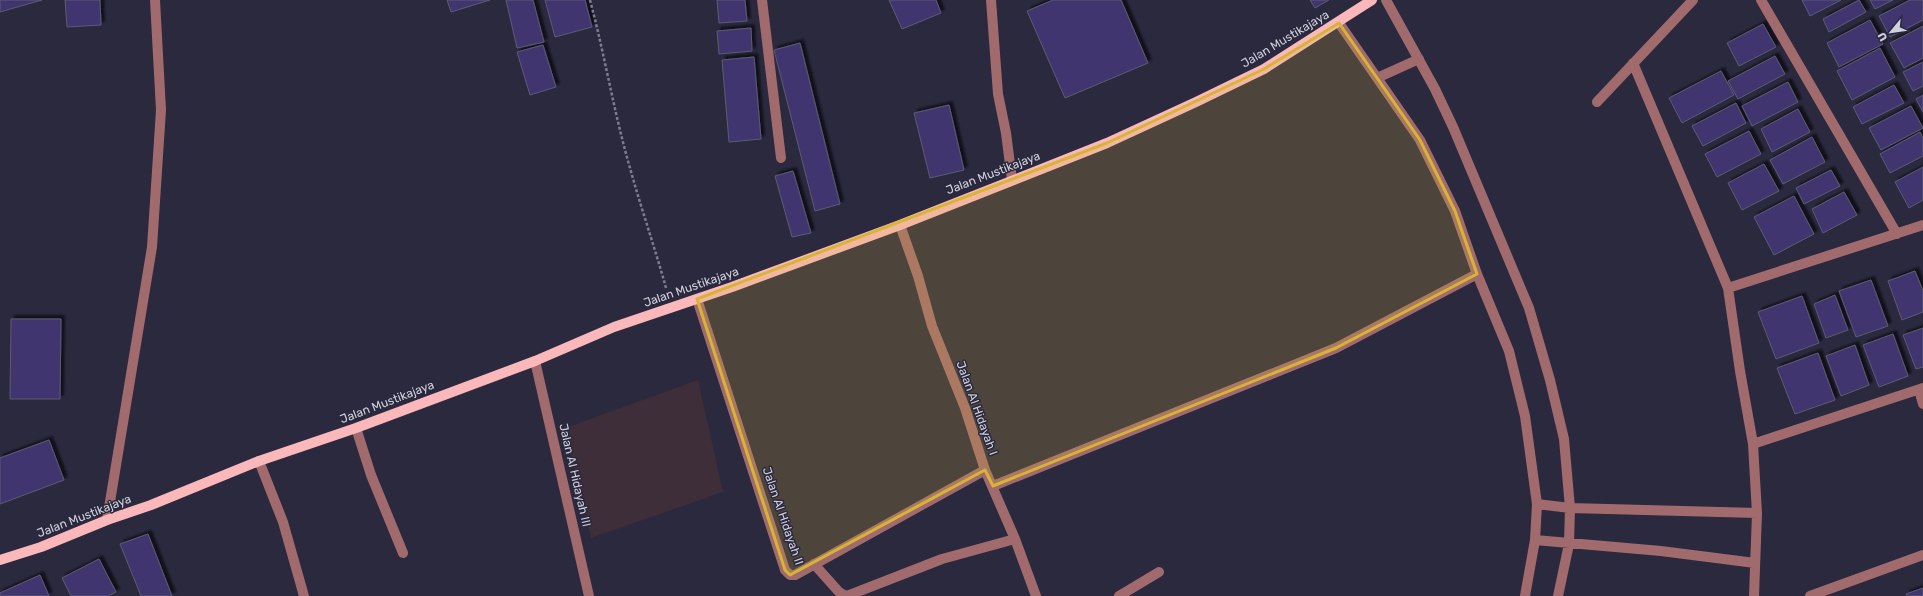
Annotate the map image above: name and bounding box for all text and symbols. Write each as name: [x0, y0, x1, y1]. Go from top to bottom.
street label: Jalan Mustikajaya: [1239, 7, 1331, 71]
north arrow: [1871, 12, 1911, 52]
text: U: [1875, 30, 1890, 43]
street label: Jalan Mustikajaya: [944, 149, 1042, 197]
street label: Jalan Mustikajaya: [642, 264, 740, 310]
street label: Jalan Al Hidayah I: [953, 359, 1001, 457]
street label: Jalan Mustikajaya: [338, 378, 436, 426]
street label: Jalan Al Hidayah III: [556, 422, 594, 528]
street label: Jalan Al Hidayah II: [760, 465, 806, 567]
street label: Jalan Mustikajaya: [35, 492, 133, 540]

